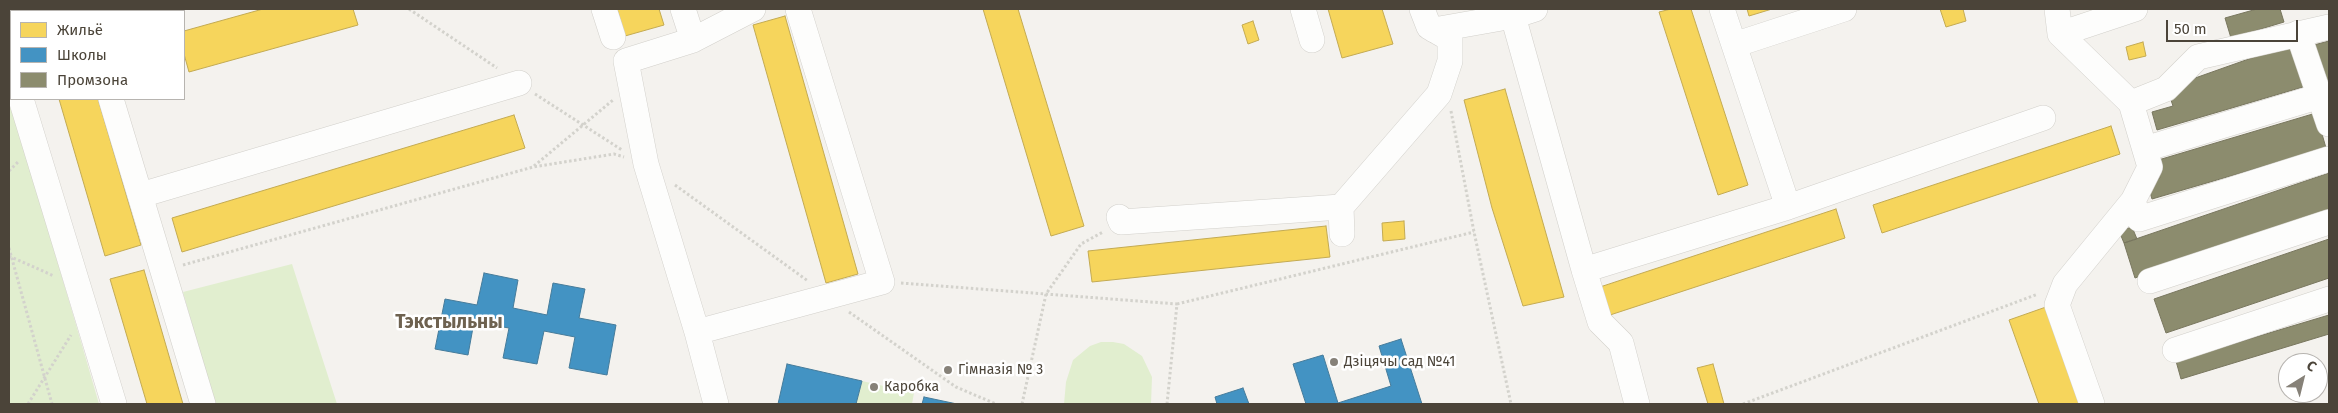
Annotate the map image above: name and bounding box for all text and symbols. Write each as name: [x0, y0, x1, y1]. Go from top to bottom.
legend: [10, 10, 185, 100]
scale bar: [2168, 10, 2300, 42]
text: 50 m: [2174, 20, 2207, 38]
text: Жильё: [57, 21, 103, 39]
text: Школы: [57, 46, 107, 64]
text: Промзона: [57, 71, 128, 89]
district label: Тэкстыльны: [395, 312, 503, 334]
north arrow: [2278, 353, 2328, 403]
place label: Дзіцячы сад №41: [1344, 354, 1455, 370]
marker: Дзіцячы сад №41: [1328, 356, 1340, 368]
text: С: [2303, 357, 2320, 376]
place label: Гімназія № 3: [958, 362, 1043, 378]
marker: Гімназія № 3: [942, 364, 954, 376]
place label: Каробка: [884, 379, 939, 395]
marker: Каробка: [868, 381, 880, 393]

